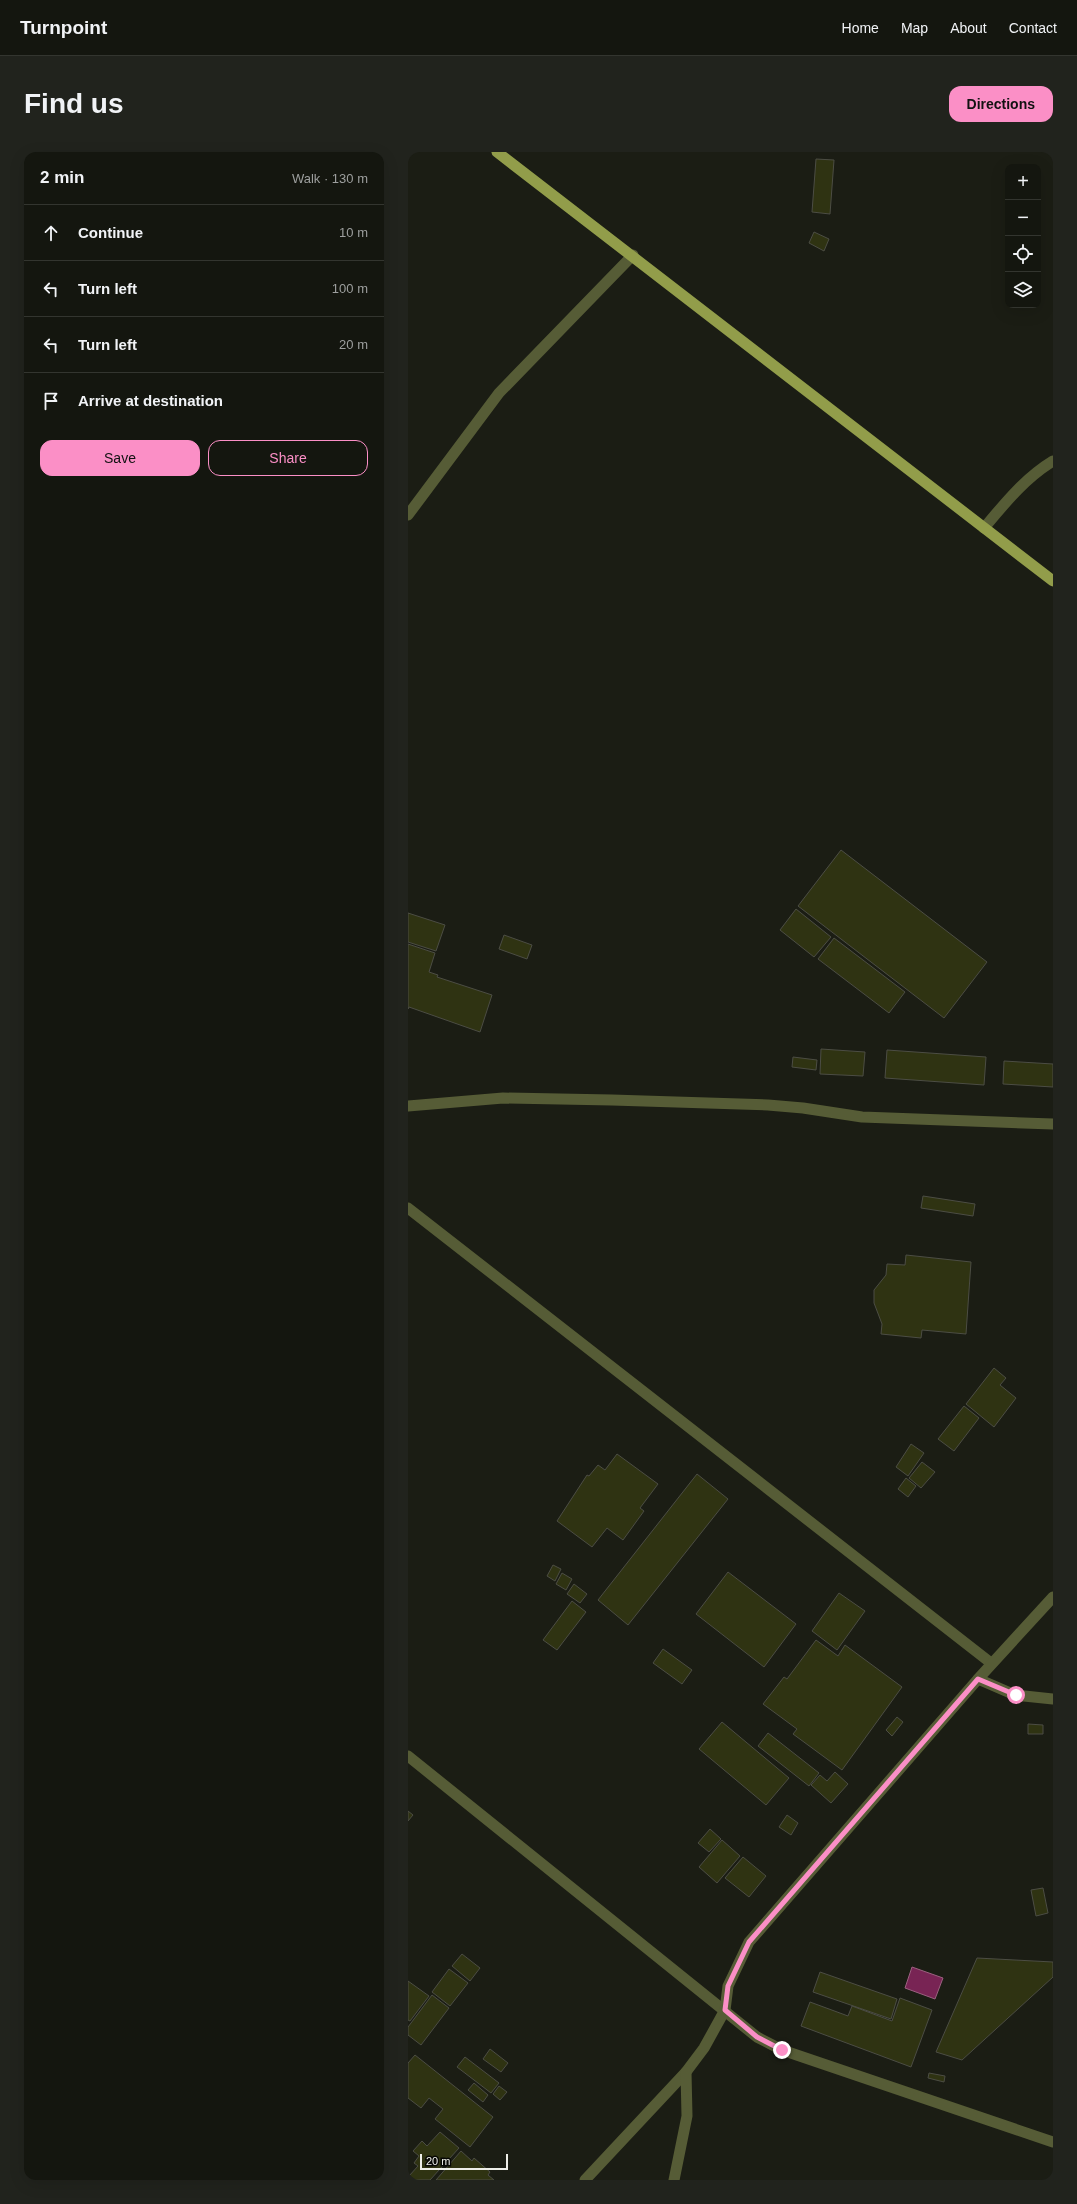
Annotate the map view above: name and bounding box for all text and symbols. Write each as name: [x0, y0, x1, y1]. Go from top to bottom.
text: Turnpoint: [20, 17, 107, 38]
text: Home: [842, 20, 879, 36]
text: Map: [901, 20, 928, 36]
text: About: [950, 20, 987, 36]
text: Contact: [1009, 20, 1057, 36]
button: Directions: [949, 86, 1053, 122]
text: Find us: [24, 88, 124, 119]
map controls: [1005, 164, 1041, 308]
button: +: [1005, 164, 1041, 200]
text: 2 min: [40, 168, 84, 187]
text: Walk · 130 m: [292, 171, 368, 186]
button: −: [1005, 200, 1041, 236]
icon: ahead: [40, 222, 62, 244]
text: Continue: [78, 224, 143, 241]
text: 10 m: [339, 225, 368, 240]
button: locate: [1005, 236, 1041, 272]
button: layers: [1005, 272, 1041, 308]
icon: left: [40, 278, 62, 300]
text: Turn left: [78, 280, 137, 297]
text: 100 m: [332, 281, 368, 296]
icon: left: [40, 334, 62, 356]
text: Turn left: [78, 336, 137, 353]
text: 20 m: [339, 337, 368, 352]
icon: arrive: [40, 390, 62, 412]
text: Arrive at destination: [78, 392, 223, 409]
button: Save: [40, 440, 200, 476]
button: Share: [208, 440, 368, 476]
route start: [1007, 1686, 1025, 1704]
route end: [773, 2041, 791, 2059]
scale bar: [420, 2152, 508, 2171]
text: 20 m: [426, 2155, 450, 2167]

